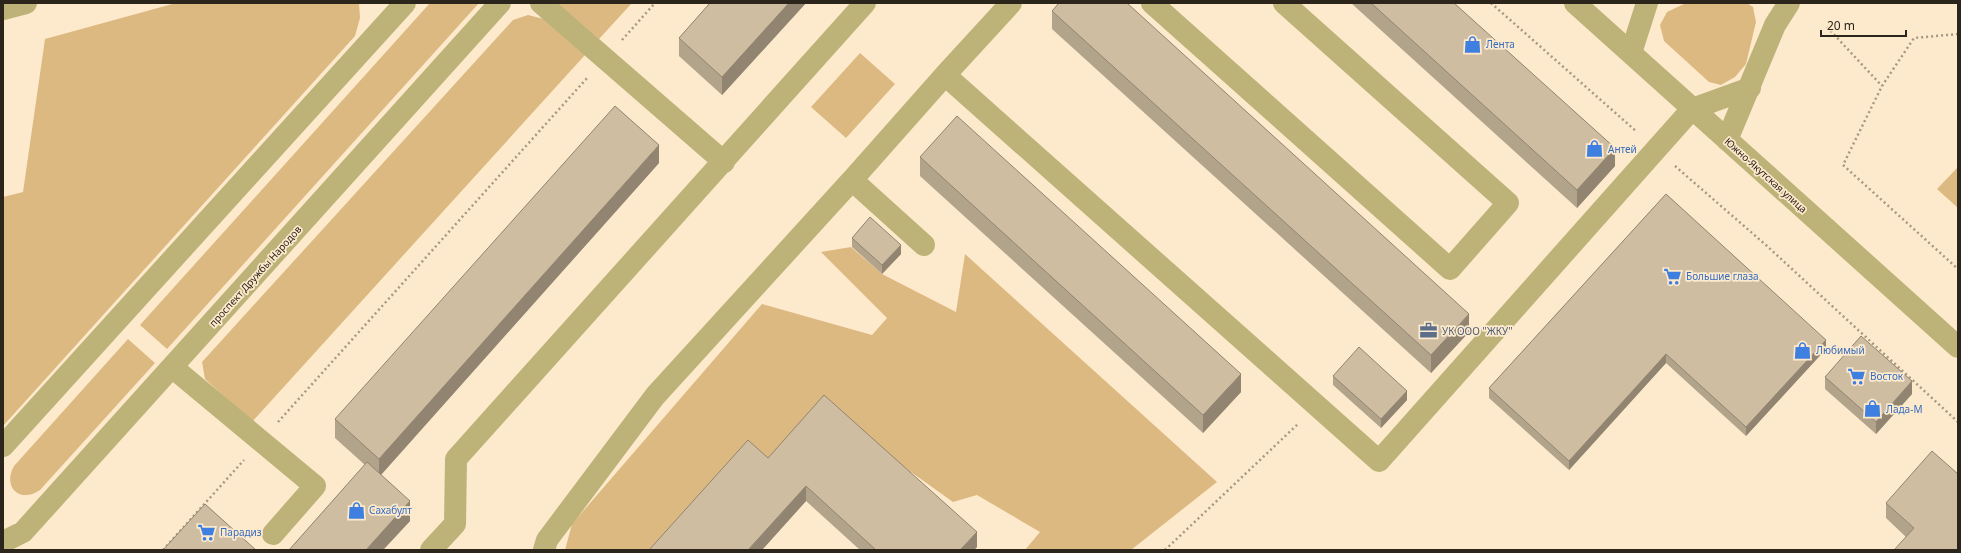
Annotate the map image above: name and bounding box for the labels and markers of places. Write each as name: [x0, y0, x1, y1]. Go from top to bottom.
shop icon: Лента: [1463, 34, 1483, 54]
place label: Лента: [1486, 37, 1515, 51]
shop icon: Антей: [1585, 139, 1605, 159]
place label: Антей: [1608, 142, 1637, 156]
supermarket icon: Большие глаза: [1663, 266, 1683, 286]
place label: Большие глаза: [1686, 269, 1759, 283]
office icon: УК ООО "ЖКУ": [1419, 321, 1439, 341]
place label: УК ООО "ЖКУ": [1442, 324, 1512, 338]
shop icon: Любимый: [1793, 340, 1813, 360]
place label: Любимый: [1816, 343, 1865, 357]
supermarket icon: Восток: [1847, 366, 1867, 386]
place label: Восток: [1870, 369, 1904, 383]
shop icon: Лада-М: [1863, 399, 1883, 419]
place label: Лада-М: [1886, 402, 1922, 416]
shop icon: Сахабулт: [346, 500, 366, 520]
place label: Сахабулт: [369, 503, 412, 517]
supermarket icon: Парадиз: [197, 522, 217, 542]
place label: Парадиз: [220, 525, 262, 539]

